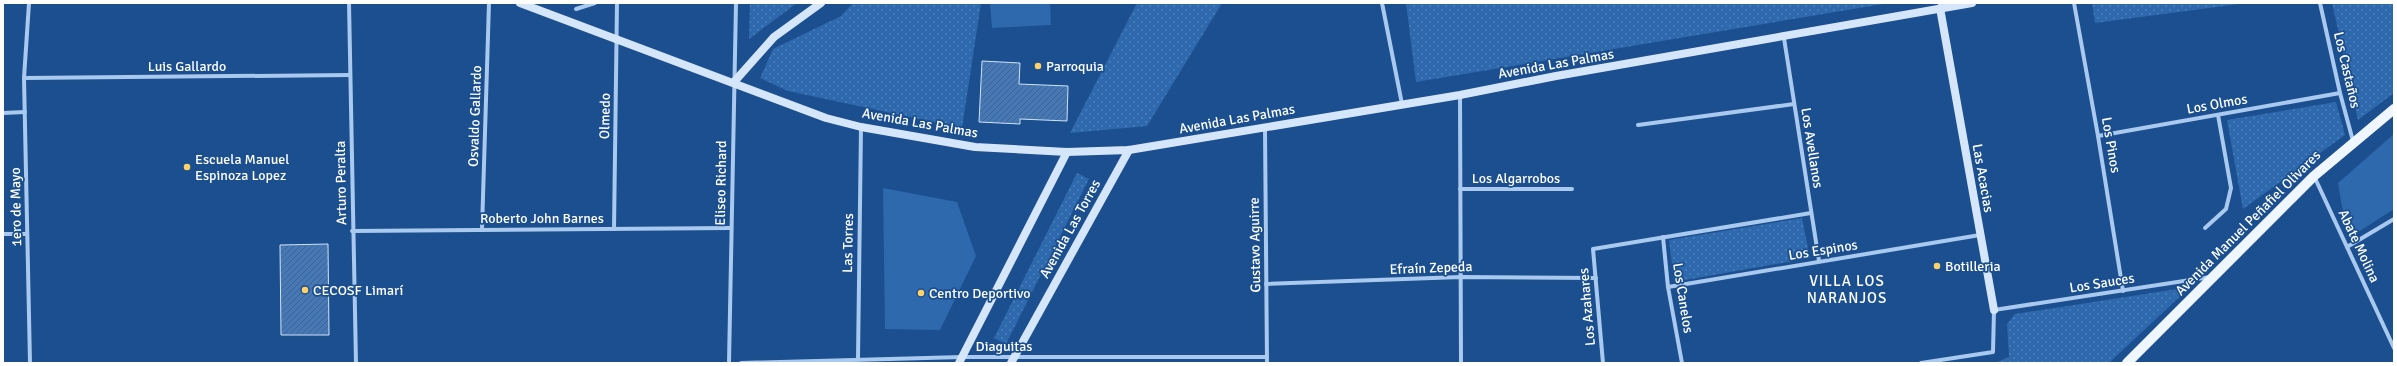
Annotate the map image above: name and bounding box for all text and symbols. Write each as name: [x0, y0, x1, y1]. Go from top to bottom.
street label: Los Castaños: [2330, 30, 2364, 110]
street label: Avenida Las Palmas: [1497, 45, 1615, 83]
street label: Luis Gallardo: [148, 58, 226, 75]
place label: Parroquia: [1046, 58, 1104, 75]
marker: Parroquia: [1033, 61, 1043, 71]
street label: Osvaldo Gallardo: [465, 65, 485, 167]
street label: Los Olmos: [2185, 90, 2249, 118]
street label: Olmedo: [596, 93, 614, 139]
street label: Avenida Las Palmas: [1178, 100, 1296, 138]
street label: Avenida Las Palmas: [861, 104, 979, 142]
street label: Los Avellanos: [1797, 107, 1827, 189]
street label: Los Pinos: [2098, 116, 2124, 174]
street label: Eliseo Richard: [712, 140, 730, 226]
street label: Arturo Peralta: [332, 141, 350, 225]
street label: Las Acacias: [1969, 142, 1997, 214]
street label: Avenida Manuel Peñafiel Olivares: [2172, 147, 2324, 299]
place label: Escuela Manuel Espinoza Lopez: [195, 151, 289, 184]
marker: Escuela Manuel Espinoza Lopez: [182, 162, 192, 172]
street label: 1ero de Mayo: [7, 167, 25, 247]
street label: Los Algarrobos: [1472, 170, 1560, 187]
street label: Avenida Las Torres: [1036, 177, 1104, 281]
street label: Gustavo Aguirre: [1246, 197, 1264, 293]
street label: Abate Molina: [2335, 207, 2383, 285]
street label: Roberto John Barnes: [480, 210, 604, 227]
street label: Las Torres: [839, 213, 857, 273]
street label: Los Espinos: [1787, 236, 1859, 264]
street label: Efraín Zepeda: [1389, 258, 1473, 278]
place label: Botilleria: [1945, 258, 2001, 275]
marker: Botilleria: [1932, 261, 1942, 271]
street label: Los Canelos: [1669, 262, 1697, 334]
street label: Los Azahares: [1575, 267, 1599, 347]
street label: Los Sauces: [2068, 269, 2136, 297]
district label: VILLA LOS NARANJOS: [1807, 272, 1887, 307]
place label: CECOSF Limarí: [313, 282, 403, 299]
marker: CECOSF Limarí: [300, 285, 310, 295]
place label: Centro Deportivo: [929, 285, 1031, 302]
marker: Centro Deportivo: [916, 288, 926, 298]
street label: Diaguitas: [976, 338, 1032, 355]

